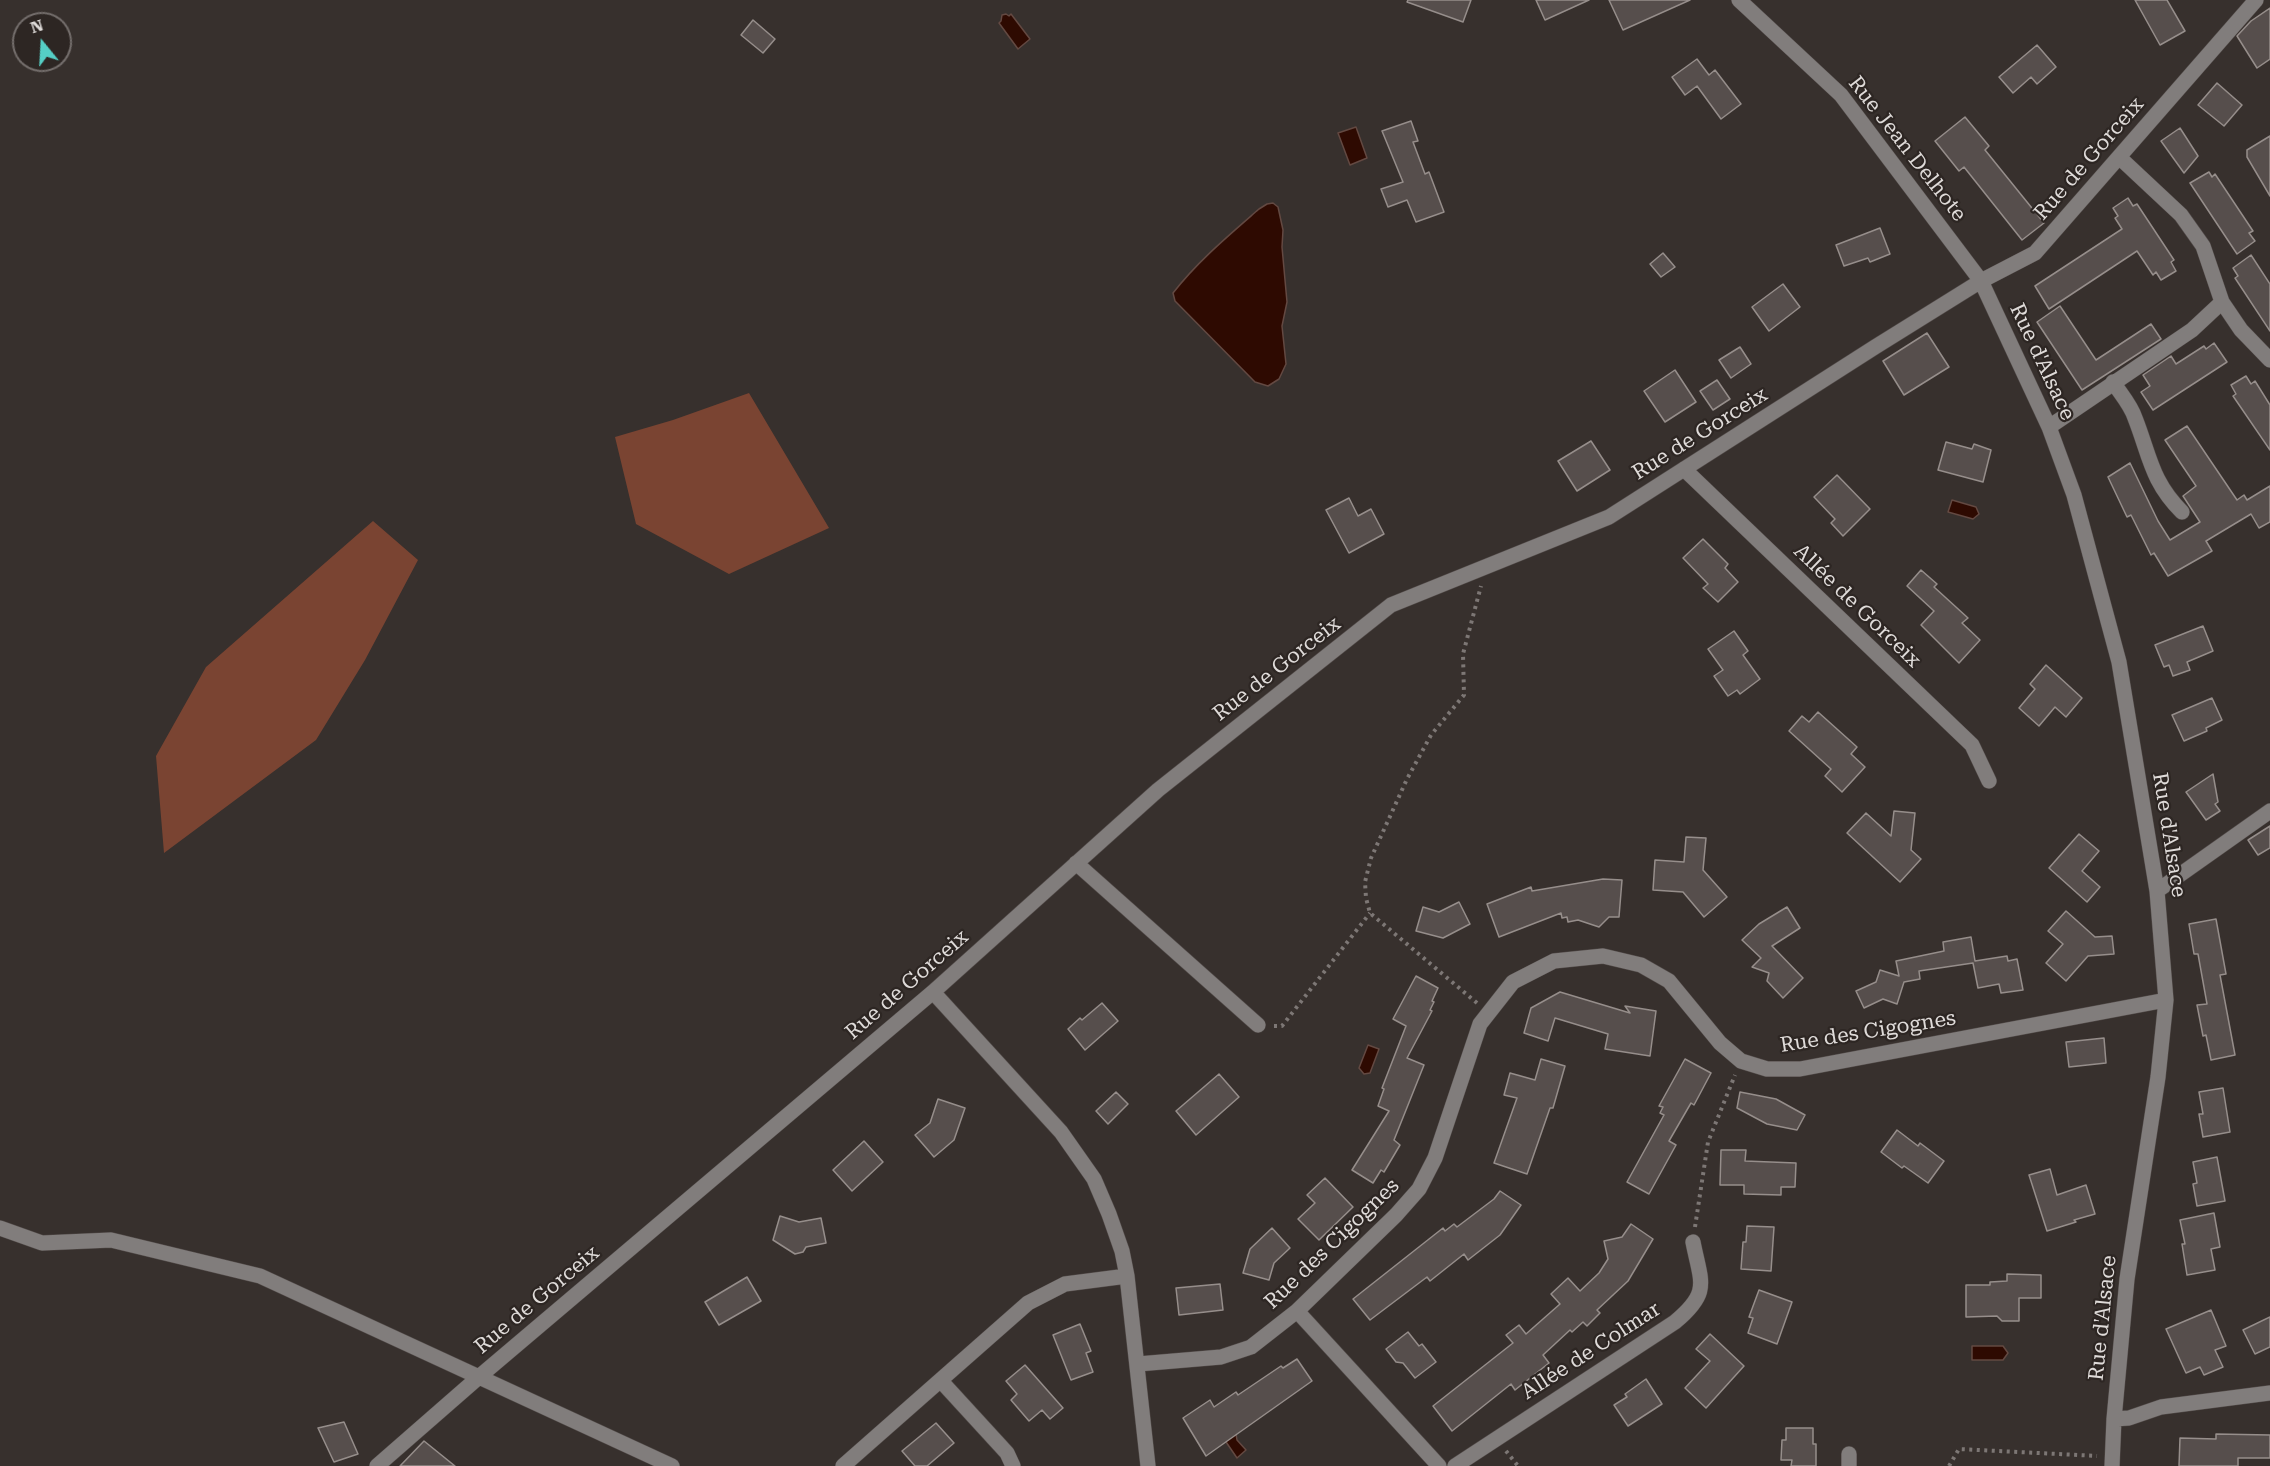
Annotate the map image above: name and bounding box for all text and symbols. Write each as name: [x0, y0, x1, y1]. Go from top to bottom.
north arrow: [12, 12, 72, 72]
text: N: [28, 15, 46, 37]
street label: Rue Jean Delhote: [1843, 71, 1971, 227]
street label: Rue de Gorceix: [2029, 92, 2149, 226]
street label: Rue d'Alsace: [2004, 300, 2080, 424]
street label: Rue de Gorceix: [1628, 382, 1772, 486]
street label: Allée de Gorceix: [1788, 539, 1926, 673]
street label: Rue de Gorceix: [1208, 611, 1346, 727]
street label: Rue d'Alsace: [2147, 771, 2191, 899]
street label: Rue de Gorceix: [840, 925, 974, 1045]
street label: Rue des Cigognes: [1778, 1006, 1958, 1058]
street label: Rue des Cigognes: [1259, 1173, 1405, 1315]
street label: Rue de Gorceix: [470, 1241, 604, 1359]
street label: Rue d'Alsace: [2084, 1254, 2122, 1382]
street label: Allée de Colmar: [1517, 1297, 1665, 1405]

